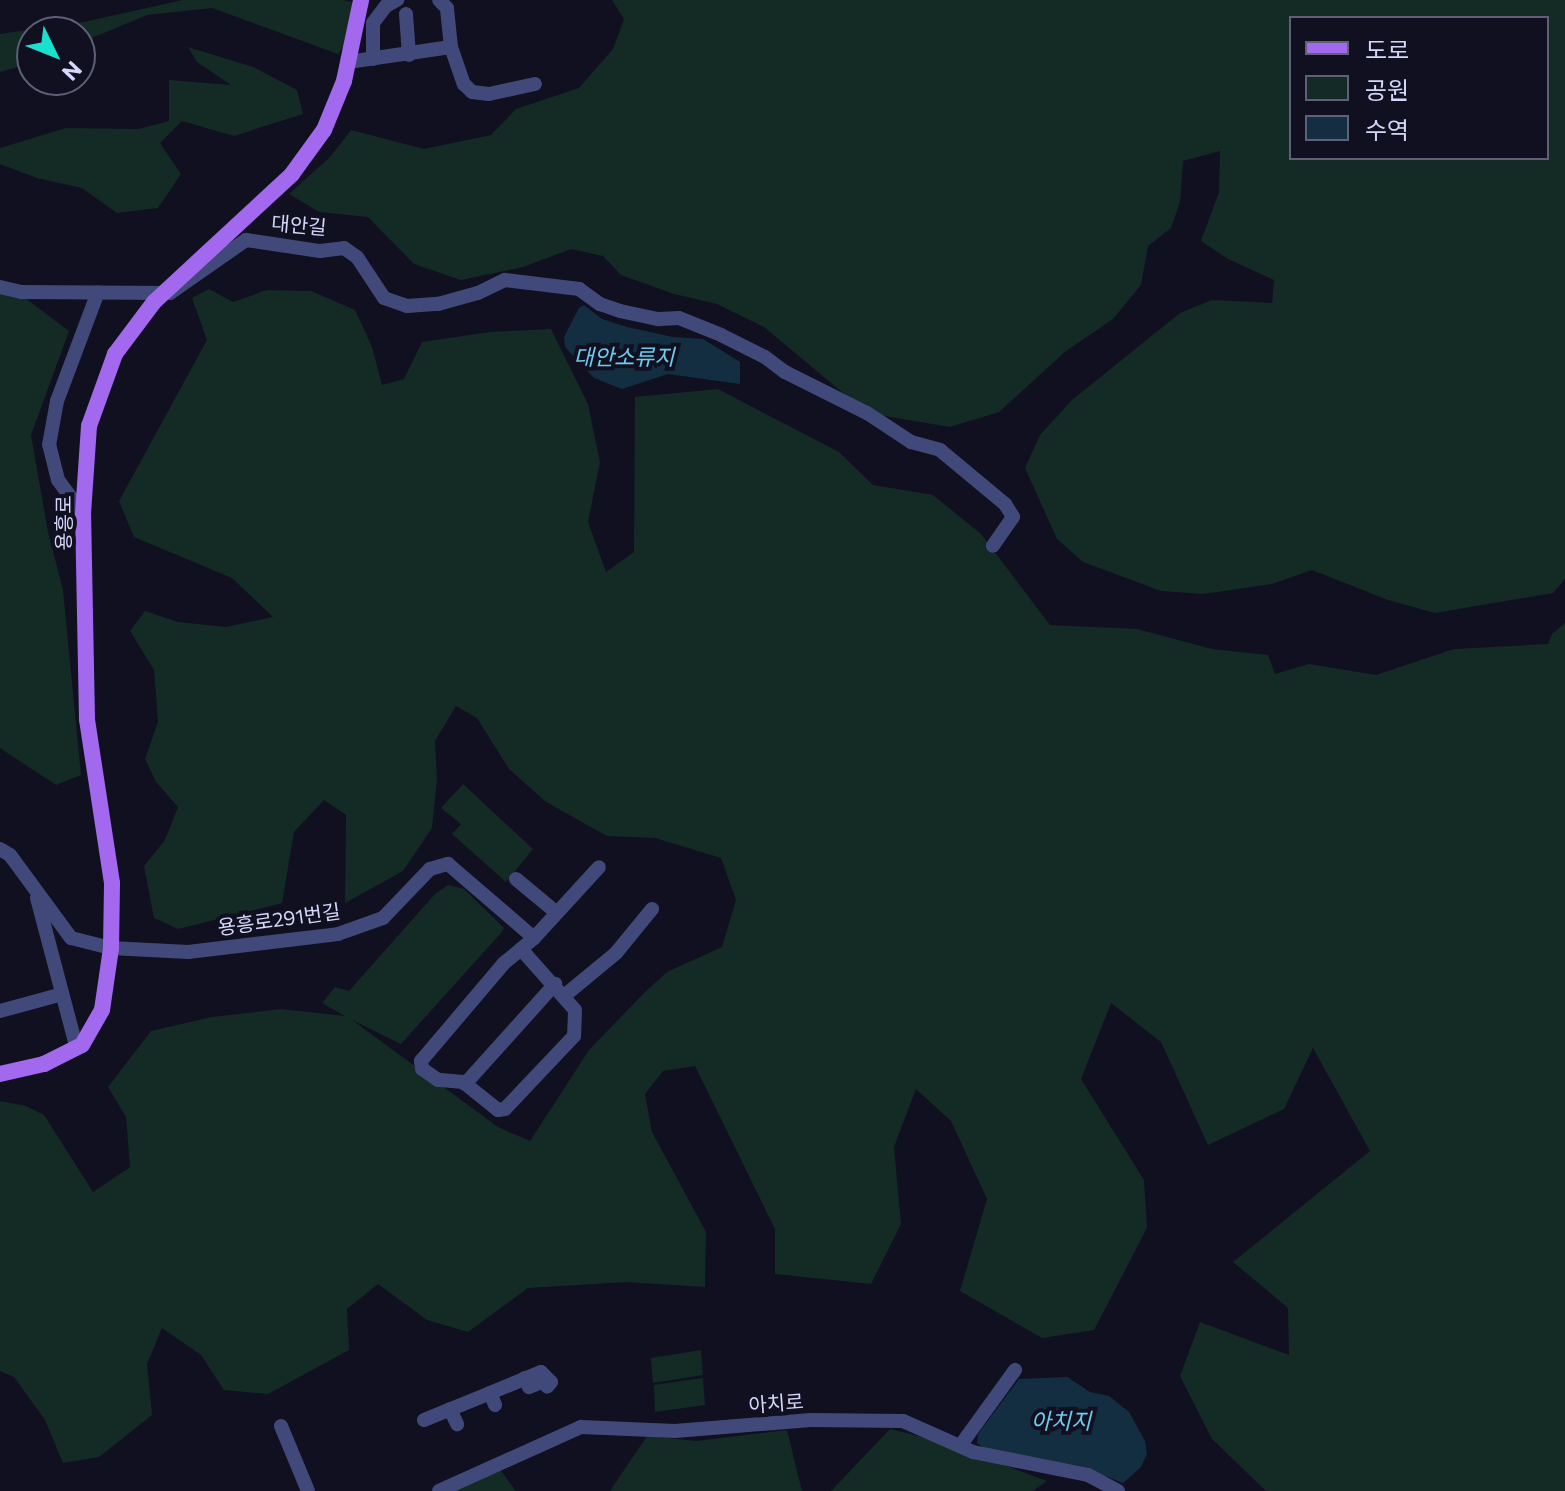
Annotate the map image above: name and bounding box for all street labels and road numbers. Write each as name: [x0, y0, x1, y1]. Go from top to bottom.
street label: 대안길: [270, 211, 328, 239]
street label: 용흥로: [51, 495, 75, 551]
street label: 용흥로291번길: [216, 899, 342, 939]
street label: 아치로: [748, 1389, 804, 1417]

